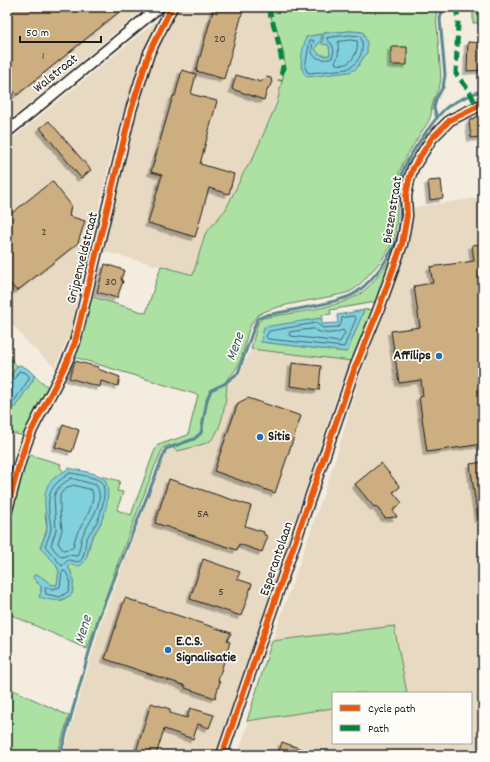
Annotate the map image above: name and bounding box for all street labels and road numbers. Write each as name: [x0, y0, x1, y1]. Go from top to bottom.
street label: Walstraat: [29, 50, 83, 98]
street label: Biezenstraat: [378, 175, 408, 245]
street label: Grijpenveldstraat: [62, 210, 104, 306]
street label: Esperantolaan: [255, 519, 299, 599]

